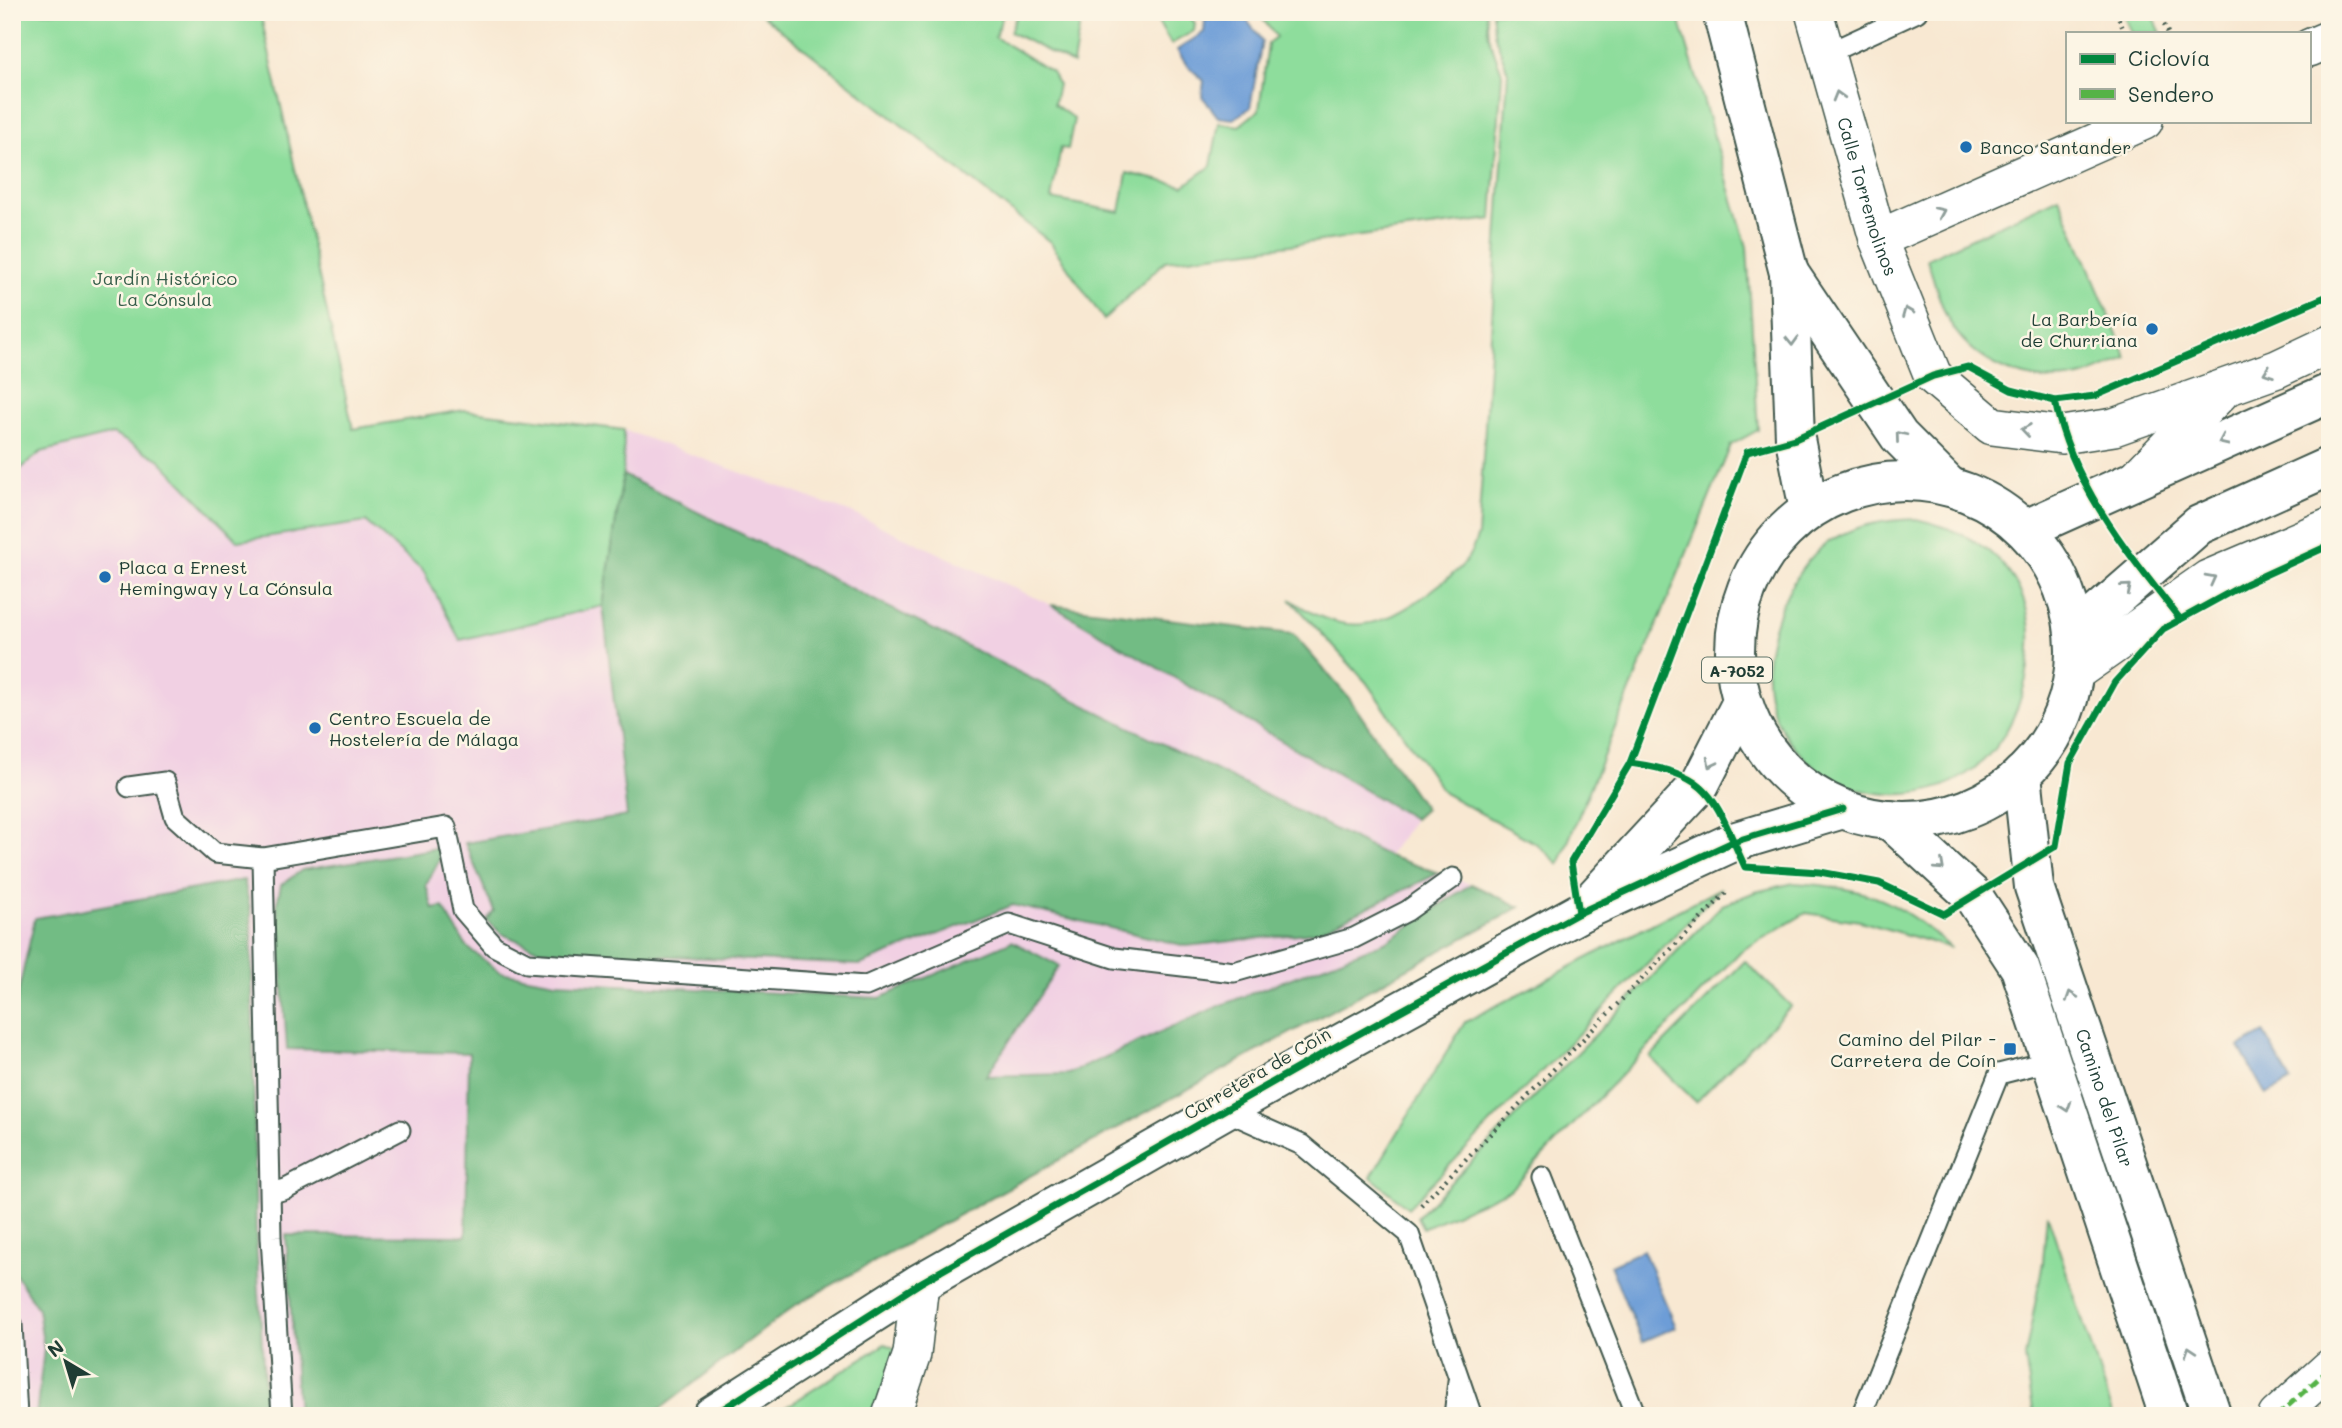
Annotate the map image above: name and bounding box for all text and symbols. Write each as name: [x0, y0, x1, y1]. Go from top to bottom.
legend: [2066, 32, 2310, 122]
text: Ciclovía: [2128, 44, 2210, 71]
text: Sendero: [2128, 80, 2214, 107]
one-way arrow: [1831, 90, 1846, 102]
street label: Calle Torremolinos: [1832, 114, 1903, 279]
place label: Banco Santander: [1980, 135, 2131, 159]
marker: Banco Santander: [1958, 139, 1974, 155]
one-way arrow: [1933, 206, 1945, 220]
park label: Jardín Histórico La Cónsula: [93, 266, 238, 311]
one-way arrow: [1902, 307, 1916, 319]
place label: La Barbería de Churriana: [2021, 307, 2138, 352]
marker: La Barbería de Churriana: [2144, 321, 2160, 337]
one-way arrow: [1784, 336, 1799, 347]
one-way arrow: [2262, 363, 2274, 377]
one-way arrow: [2020, 423, 2032, 438]
one-way arrow: [1896, 431, 1909, 443]
one-way arrow: [2218, 433, 2230, 447]
place label: Placa a Ernest Hemingway y La Cónsula: [119, 555, 333, 600]
marker: Placa a Ernest Hemingway y La Cónsula: [97, 569, 113, 585]
one-way arrow: [2204, 574, 2216, 587]
one-way arrow: [2118, 584, 2131, 596]
road number: A-7052: [1702, 657, 1772, 682]
place label: Centro Escuela de Hostelería de Málaga: [329, 706, 519, 751]
marker: Centro Escuela de Hostelería de Málaga: [307, 720, 323, 736]
one-way arrow: [1705, 756, 1719, 768]
one-way arrow: [1932, 858, 1945, 871]
one-way arrow: [2065, 990, 2079, 1003]
street label: Carretera de Coín: [1179, 1021, 1335, 1125]
street label: Camino del Pilar: [2070, 1025, 2139, 1170]
place label: Camino del Pilar - Carretera de Coín: [1830, 1027, 1996, 1072]
marker: Camino del Pilar - Carretera de Coín: [2002, 1041, 2018, 1057]
one-way arrow: [2058, 1101, 2072, 1113]
north arrow: [32, 1326, 102, 1396]
text: N: [42, 1334, 69, 1362]
one-way arrow: [2184, 1345, 2198, 1358]

